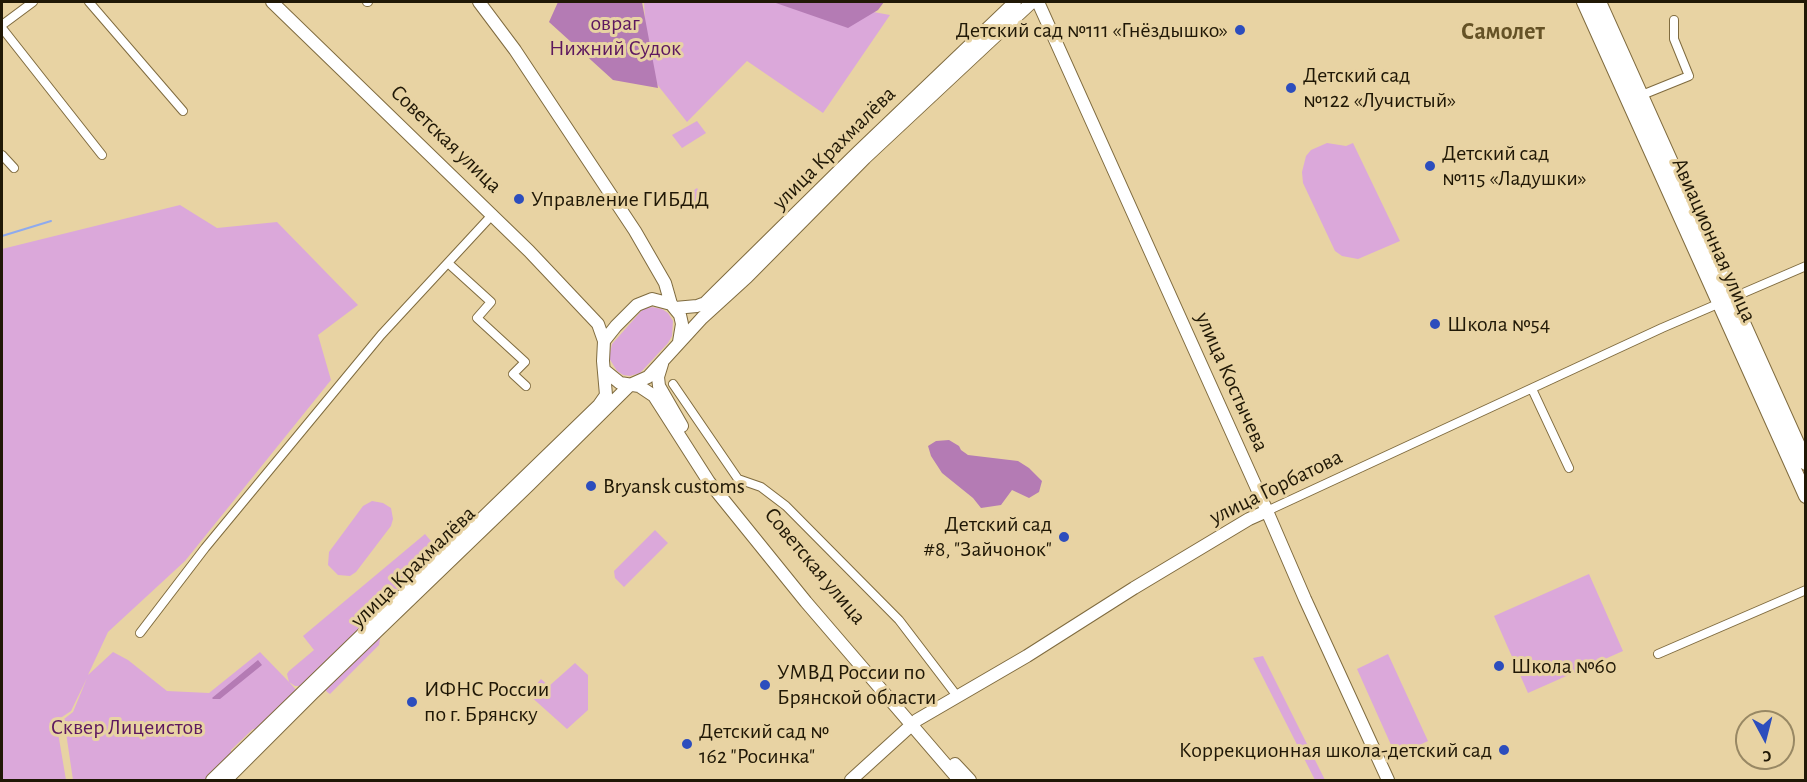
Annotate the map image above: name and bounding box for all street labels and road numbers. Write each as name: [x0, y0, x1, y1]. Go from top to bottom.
street label: Советская улица: [385, 79, 507, 199]
street label: улица Крахмалёва: [767, 81, 901, 215]
street label: Авиационная улица: [1666, 154, 1762, 326]
street label: улица Костычева: [1189, 308, 1275, 456]
street label: улица Горбатова: [1205, 443, 1347, 531]
street label: улица Крахмалёва: [345, 501, 481, 633]
street label: Советская улица: [758, 502, 872, 630]

